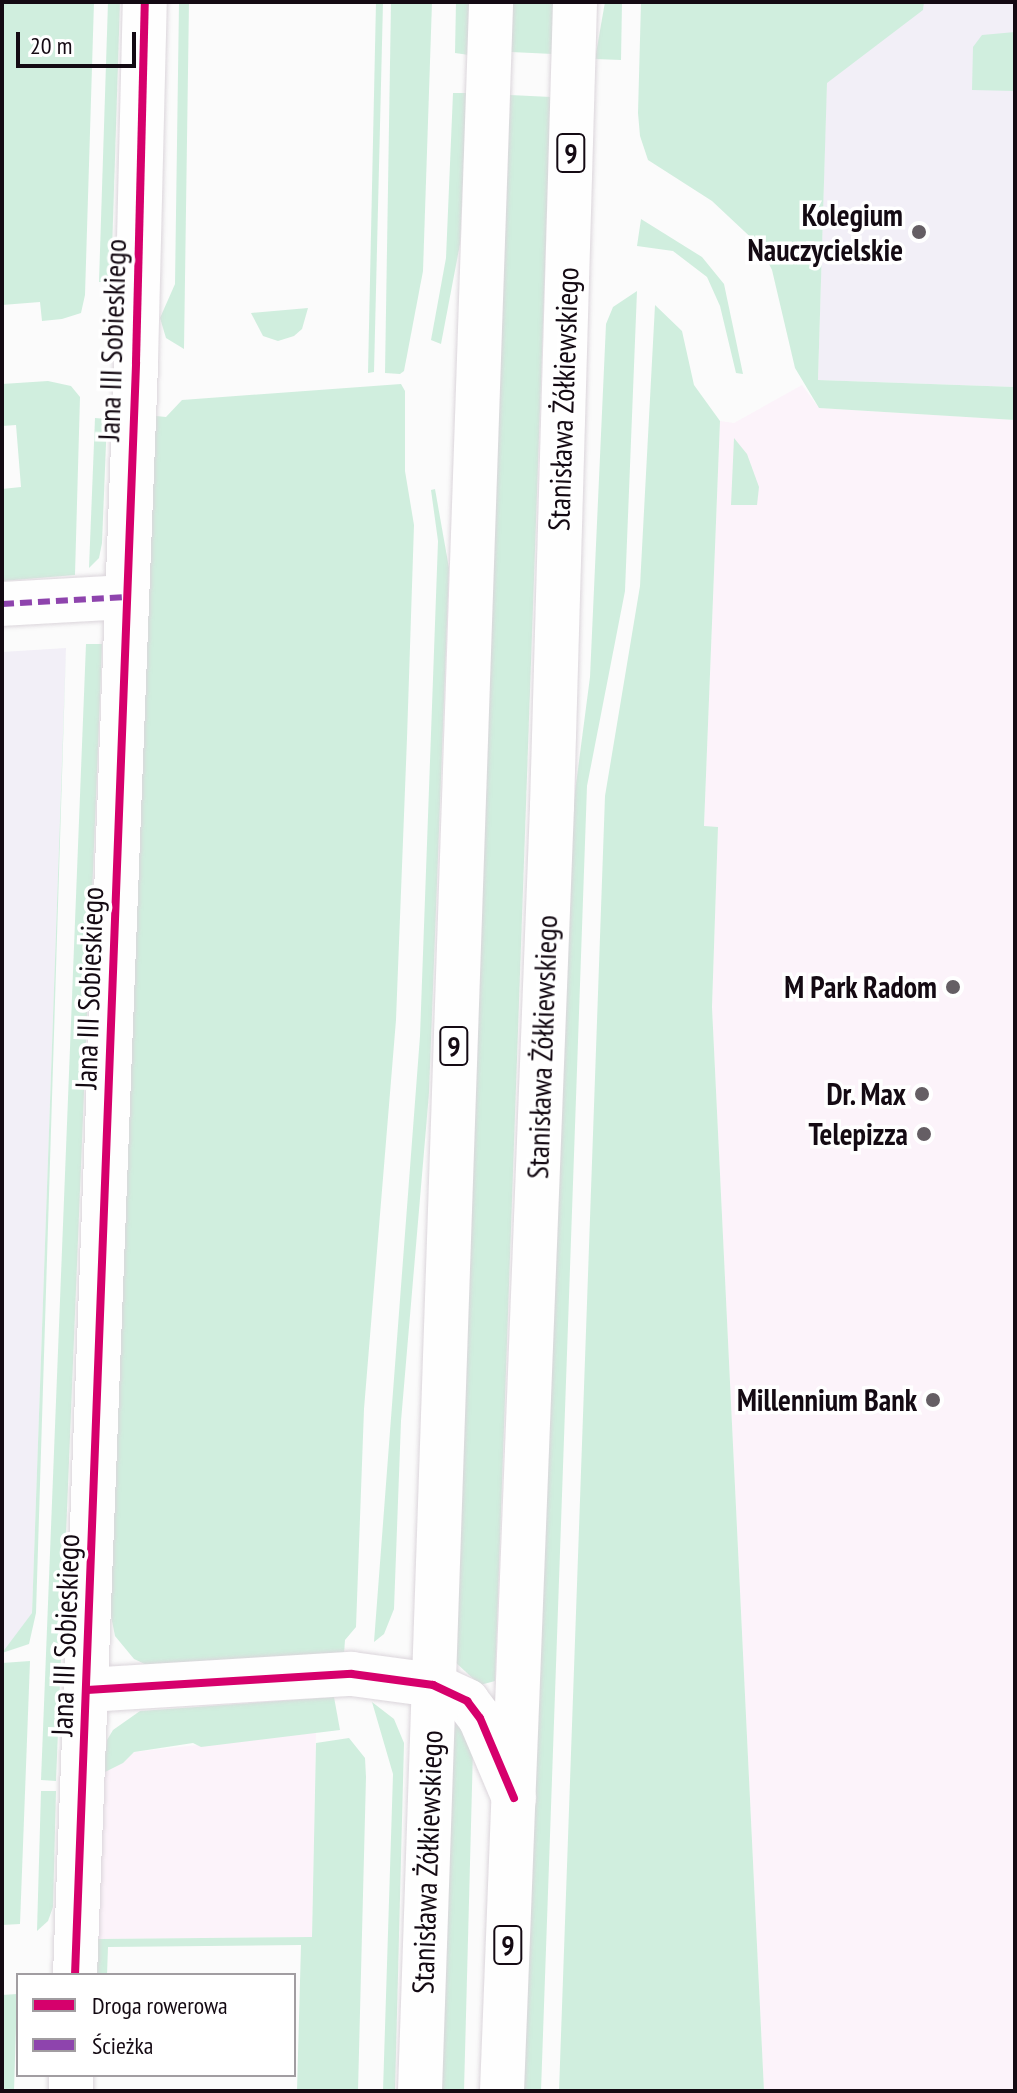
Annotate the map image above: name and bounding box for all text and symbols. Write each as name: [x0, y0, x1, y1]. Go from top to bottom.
scale bar: [20, 16, 140, 66]
text: 20 m: [30, 30, 72, 61]
road number: 9: [555, 129, 587, 177]
place label: Kolegium Nauczycielskie: [748, 197, 903, 268]
marker: Kolegium Nauczycielskie: [910, 223, 928, 241]
street label: Jana III Sobieskiego: [90, 238, 134, 442]
street label: Stanisława Żółkiewskiego: [540, 266, 586, 532]
street label: Jana III Sobieskiego: [67, 886, 111, 1090]
street label: Stanisława Żółkiewskiego: [519, 914, 565, 1180]
place label: M Park Radom: [784, 969, 937, 1005]
marker: M Park Radom: [944, 978, 962, 996]
road number: 9: [438, 1022, 470, 1070]
place label: Dr. Max: [825, 1076, 906, 1112]
marker: Dr. Max: [913, 1085, 931, 1103]
place label: Telepizza: [809, 1116, 908, 1152]
marker: Telepizza: [915, 1125, 933, 1143]
place label: Millennium Bank: [737, 1382, 917, 1418]
marker: Millennium Bank: [924, 1391, 942, 1409]
street label: Jana III Sobieskiego: [43, 1533, 87, 1737]
street label: Stanisława Żółkiewskiego: [404, 1729, 450, 1995]
road number: 9: [492, 1921, 524, 1969]
legend: [16, 1973, 296, 2077]
text: Droga rowerowa: [92, 1990, 228, 2021]
text: Ścieżka: [92, 2030, 153, 2061]

